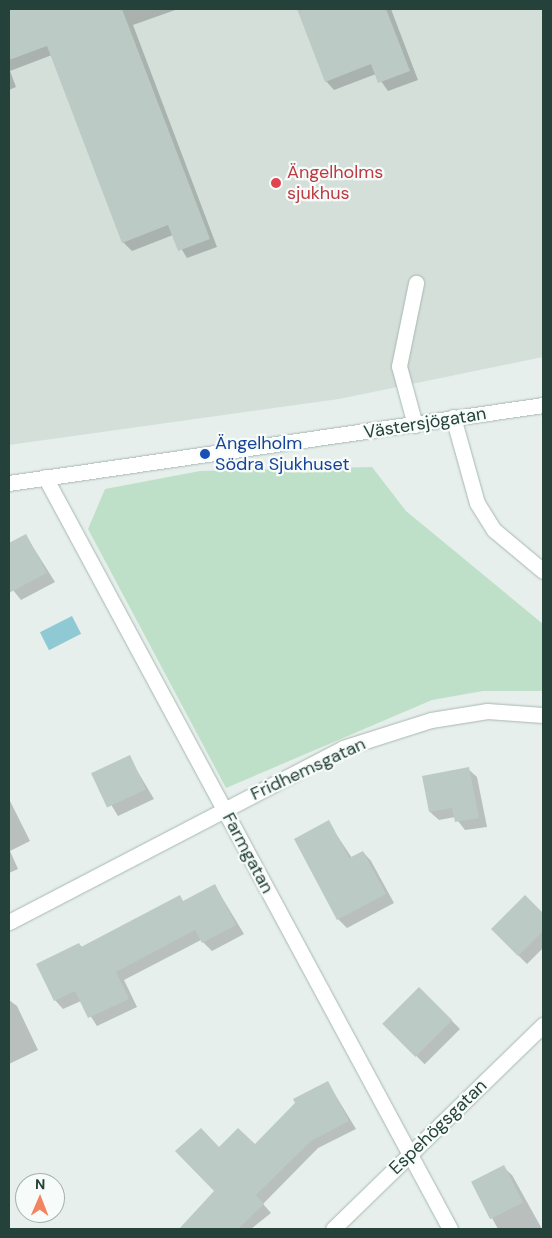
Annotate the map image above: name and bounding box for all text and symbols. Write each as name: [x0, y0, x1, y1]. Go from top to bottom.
place label: Ängelholms sjukhus: [287, 162, 383, 204]
marker: Ängelholms sjukhus: [269, 176, 283, 190]
street label: Västersjögatan: [362, 403, 488, 443]
place label: Ängelholm Södra Sjukhuset: [215, 433, 350, 476]
marker: Ängelholm Södra Sjukhuset: [199, 448, 211, 460]
street label: Fridhemsgatan: [247, 733, 369, 805]
street label: Farmgatan: [218, 809, 278, 897]
street label: Espehögsgatan: [385, 1075, 491, 1179]
north arrow: [15, 1173, 65, 1223]
text: N: [35, 1175, 46, 1193]

